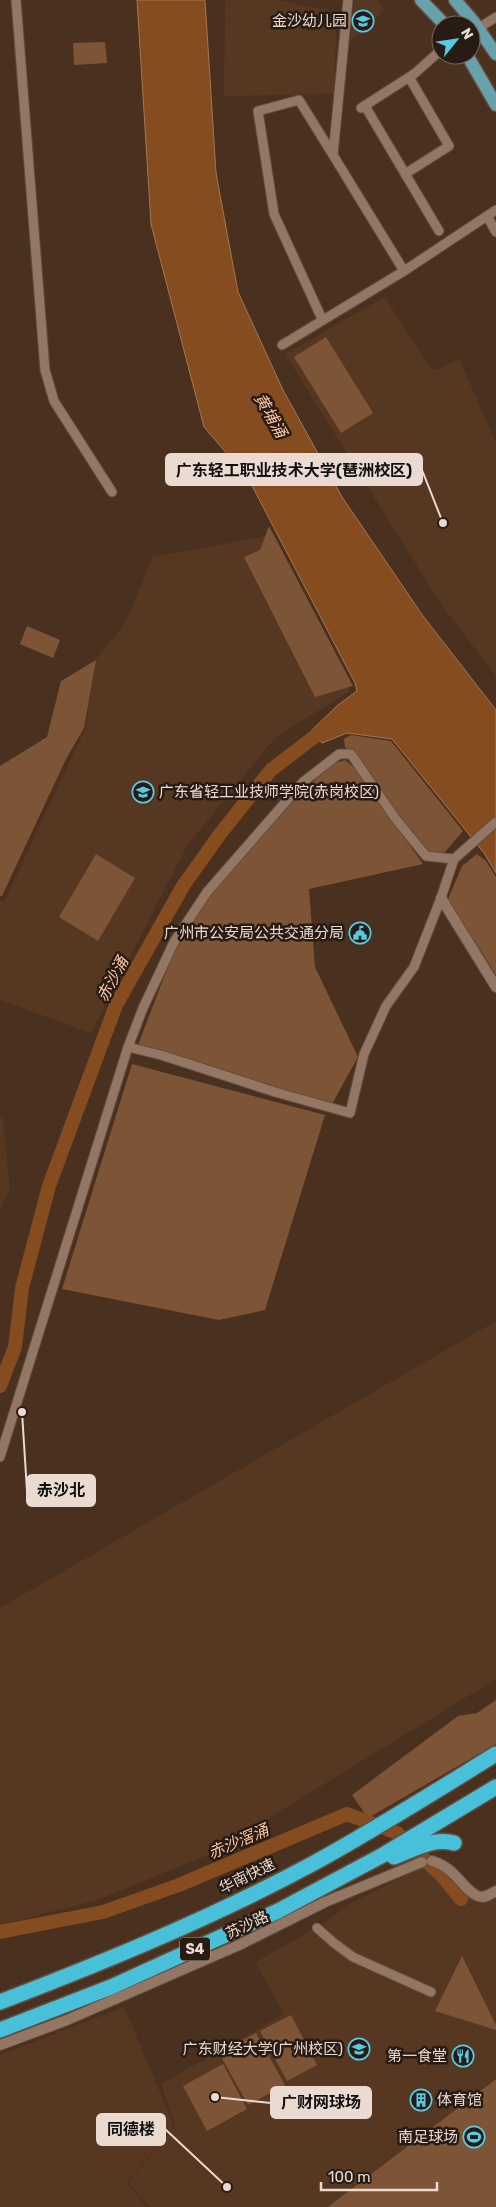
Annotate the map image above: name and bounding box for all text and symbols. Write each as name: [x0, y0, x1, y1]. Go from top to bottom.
school or university icon: 金沙幼儿园: [351, 9, 375, 33]
place label: 金沙幼儿园: [272, 12, 347, 30]
north arrow: [431, 15, 481, 65]
text: N: [457, 25, 477, 42]
water label: 黄埔涌: [250, 390, 292, 443]
callout: 广东轻工职业技术大学(琶洲校区): [166, 454, 422, 485]
text: 广东轻工职业技术大学(琶洲校区): [176, 461, 412, 480]
school or university icon: 广东省轻工业技师学院(赤岗校区): [131, 780, 155, 804]
place label: 广东省轻工业技师学院(赤岗校区): [159, 783, 379, 801]
public building icon: 广州市公安局公共交通分局: [348, 921, 372, 945]
place label: 广州市公安局公共交通分局: [164, 924, 344, 942]
water label: 赤沙涌: [93, 952, 133, 1005]
callout: 赤沙北: [27, 1475, 95, 1506]
text: 赤沙北: [37, 1481, 85, 1500]
water label: 赤沙滘涌: [205, 1819, 273, 1863]
street label: 华南快速: [216, 1855, 278, 1897]
street label: 苏沙路: [223, 1907, 271, 1943]
road number: S4: [180, 1938, 210, 1960]
school or university icon: 广东财经大学(广州校区): [347, 2037, 371, 2061]
place label: 广东财经大学(广州校区): [183, 2040, 343, 2058]
restaurant icon: 第一食堂: [451, 2044, 475, 2068]
place label: 第一食堂: [387, 2047, 447, 2065]
callout: 广财网球场: [271, 2087, 371, 2118]
building icon: 体育馆: [409, 2088, 433, 2112]
place label: 体育馆: [437, 2091, 482, 2109]
text: 广财网球场: [281, 2093, 361, 2112]
callout: 同德楼: [97, 2114, 165, 2145]
text: 同德楼: [107, 2120, 155, 2139]
sports icon: 南足球场: [462, 2125, 486, 2149]
place label: 南足球场: [398, 2128, 458, 2146]
scale bar: [321, 2160, 437, 2192]
text: 100 m: [328, 2168, 370, 2186]

